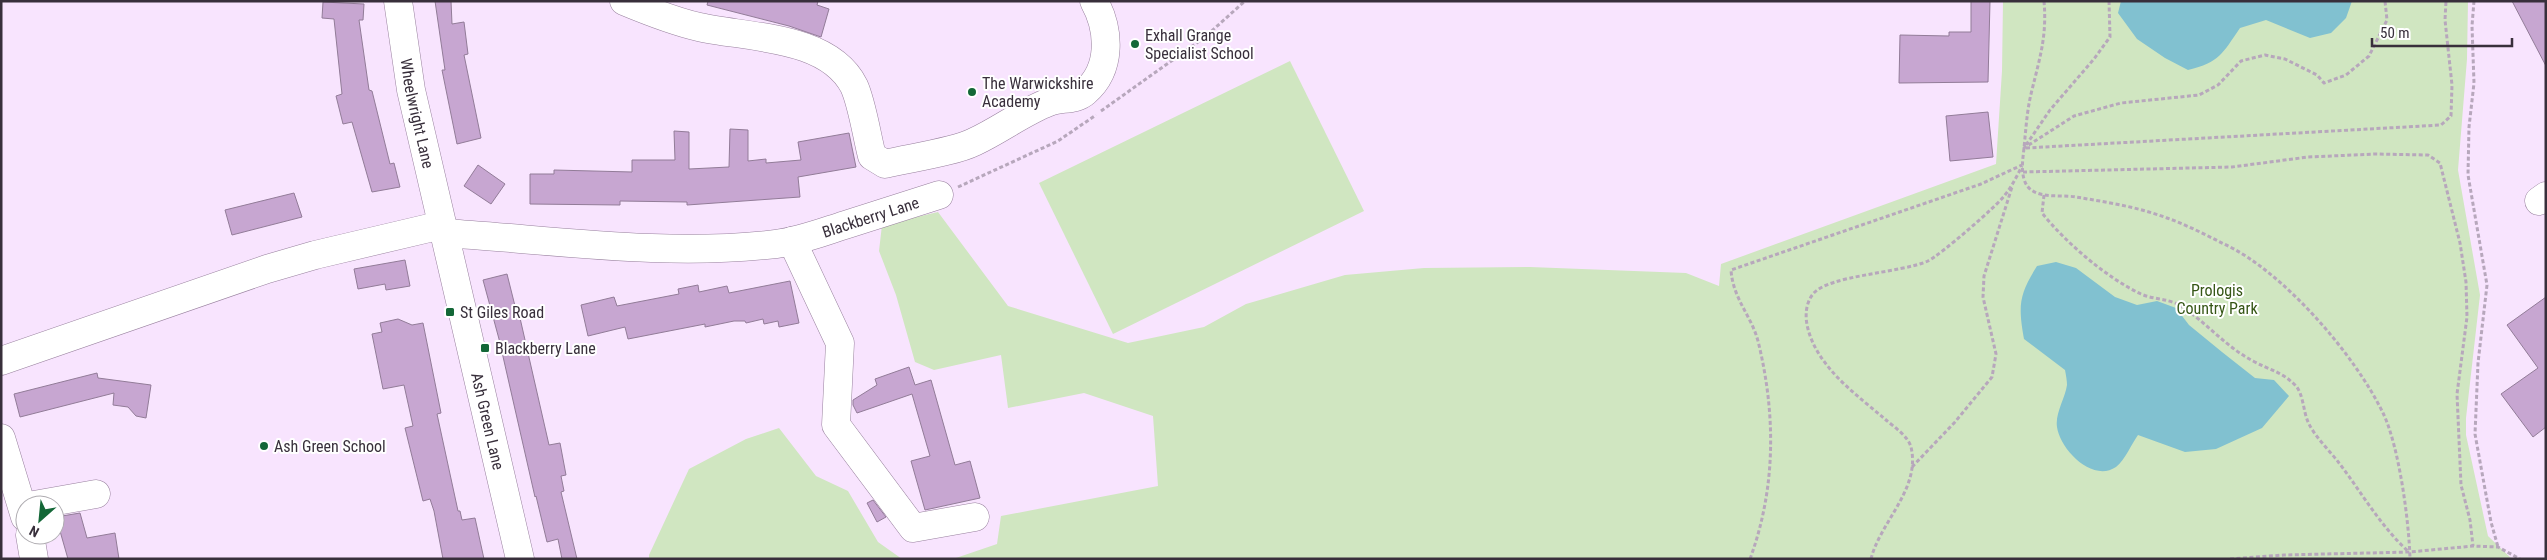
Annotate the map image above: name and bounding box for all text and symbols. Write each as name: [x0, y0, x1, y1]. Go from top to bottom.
scale bar: [2372, 15, 2512, 47]
text: 50 m: [2380, 24, 2410, 42]
place label: Exhall Grange Specialist School: [1145, 26, 1254, 63]
marker: Exhall Grange Specialist School: [1129, 38, 1141, 50]
street label: Wheelwright Lane: [396, 57, 438, 170]
place label: The Warwickshire Academy: [982, 74, 1093, 111]
marker: The Warwickshire Academy: [966, 86, 978, 98]
street label: Blackberry Lane: [820, 193, 921, 242]
park label: Prologis Country Park: [2176, 281, 2258, 318]
place label: St Giles Road: [460, 303, 544, 322]
marker: St Giles Road: [444, 306, 456, 318]
place label: Blackberry Lane: [495, 339, 596, 358]
marker: Blackberry Lane: [479, 342, 491, 354]
street label: Ash Green Lane: [467, 371, 508, 472]
place label: Ash Green School: [274, 437, 386, 456]
marker: Ash Green School: [258, 440, 270, 452]
north arrow: [15, 495, 65, 545]
text: N: [27, 523, 42, 541]

